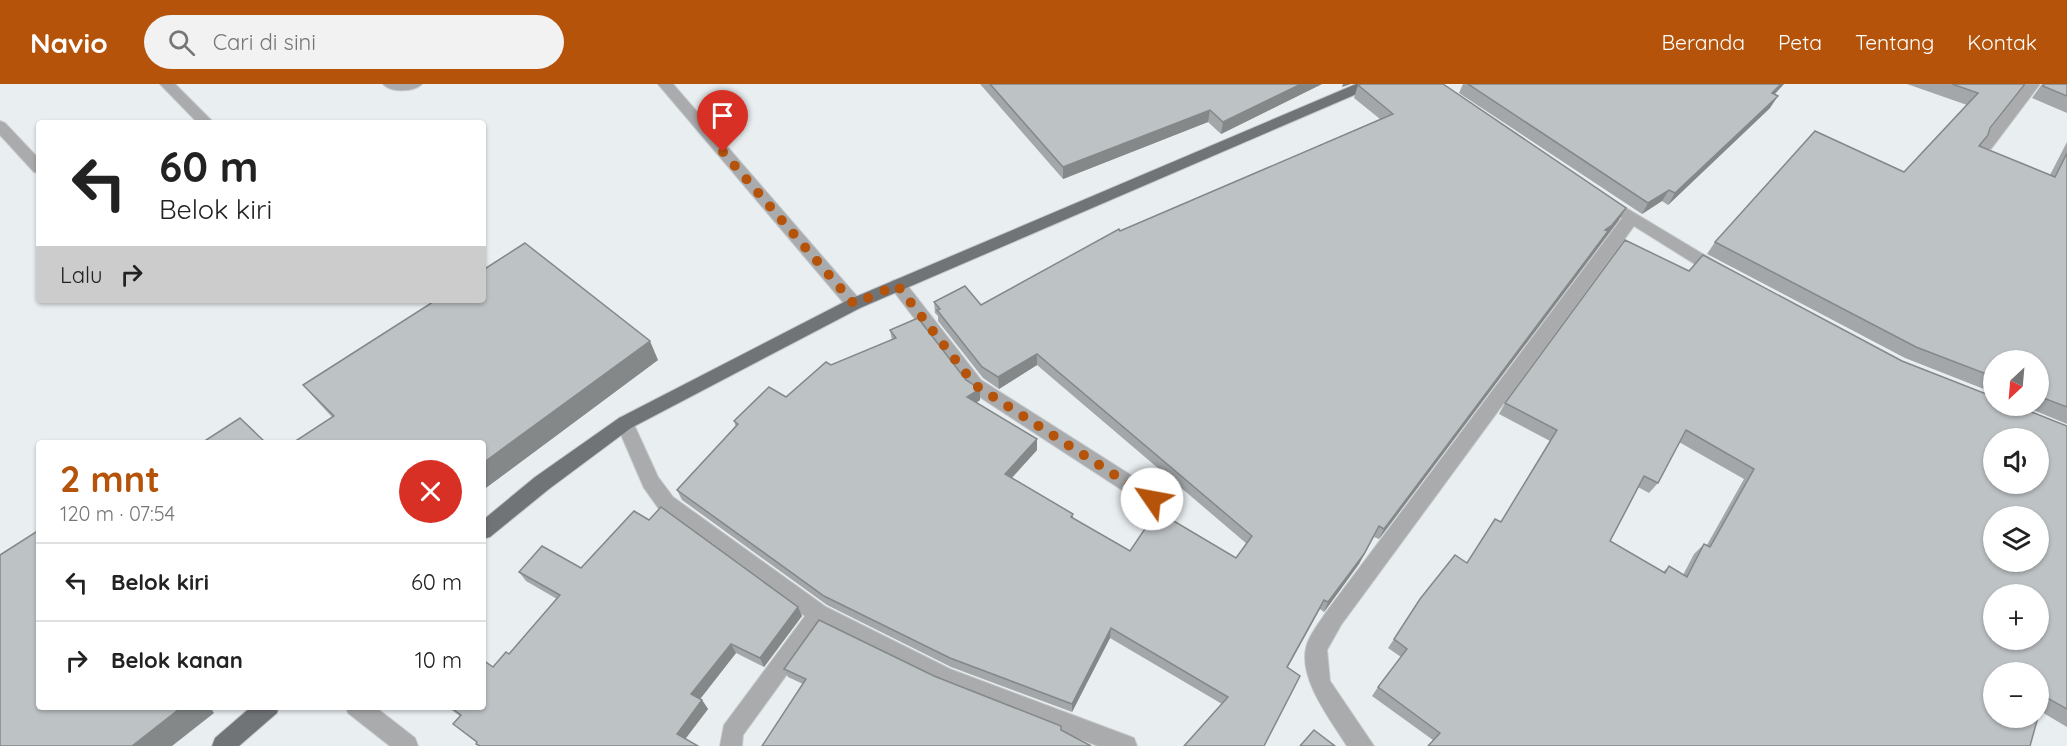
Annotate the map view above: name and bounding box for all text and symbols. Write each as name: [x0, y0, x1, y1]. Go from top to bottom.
search box: [144, 15, 564, 69]
text: Navio: [30, 25, 108, 60]
icon: search: [165, 26, 198, 59]
text: Cari di sini: [213, 28, 316, 56]
text: Beranda: [1661, 29, 1745, 55]
text: Peta: [1778, 29, 1822, 55]
text: Tentang: [1855, 29, 1934, 55]
text: Kontak: [1967, 29, 2037, 55]
pin: [697, 90, 748, 152]
icon: arrive: [706, 99, 739, 132]
text: 60 m: [159, 140, 259, 193]
icon: left: [60, 144, 138, 222]
text: Belok kiri: [159, 192, 272, 226]
icon: right: [115, 258, 148, 291]
text: Lalu: [60, 261, 103, 289]
north arrow: [1983, 350, 2049, 416]
map controls: [1983, 350, 2049, 728]
button: sound: [1983, 428, 2049, 494]
text: 2 mnt: [60, 456, 160, 501]
button: close: [399, 460, 462, 523]
position arrow: [1120, 467, 1184, 531]
text: 120 m · 07:54: [60, 501, 175, 526]
button: layers: [1983, 506, 2049, 572]
icon: left: [60, 566, 93, 599]
text: Belok kiri: [111, 568, 209, 596]
text: 60 m: [411, 568, 462, 596]
button: +: [1983, 584, 2049, 650]
icon: right: [60, 644, 93, 677]
text: Belok kanan: [111, 646, 243, 674]
text: 10 m: [415, 646, 462, 674]
button: −: [1983, 662, 2049, 728]

